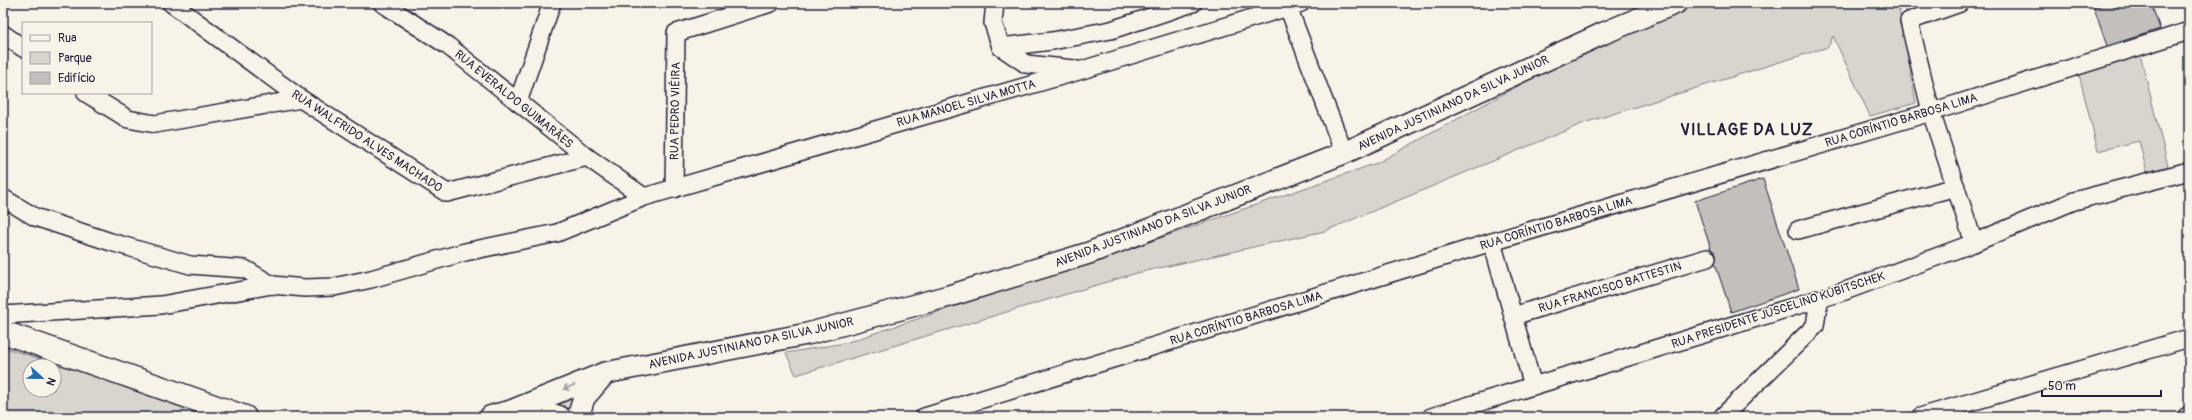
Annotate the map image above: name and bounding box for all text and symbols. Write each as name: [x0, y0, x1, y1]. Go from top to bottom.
legend: [22, 22, 152, 94]
text: Rua: [58, 31, 77, 46]
street label: RUA EVERALDO GUIMARÃES: [451, 46, 577, 152]
text: Parque: [58, 51, 92, 66]
street label: AVENIDA JUSTINIANO DA SILVA JUNIOR: [1355, 52, 1551, 154]
street label: RUA PEDRO VIÊIRA: [666, 62, 684, 160]
text: Edifício: [58, 71, 96, 86]
street label: RUA MANOEL SILVA MOTTA: [895, 76, 1038, 131]
street label: RUA WALFRIDO ALVES MACHADO: [289, 87, 445, 196]
street label: RUA CORÍNTIO BARBOSA LIMA: [1823, 89, 1979, 151]
district label: VILLAGE DA LUZ: [1680, 120, 1814, 140]
street label: AVENIDA JUSTINIANO DA SILVA JUNIOR: [1053, 182, 1254, 271]
street label: RUA CORÍNTIO BARBOSA LIMA: [1478, 192, 1634, 254]
street label: RUA FRANCISCO BATTESTIN: [1537, 259, 1683, 316]
street label: RUA PRESIDENTE JUSCELINO KUBITSCHEK: [1670, 269, 1887, 352]
street label: RUA CORÍNTIO BARBOSA LIMA: [1168, 287, 1324, 349]
street label: AVENIDA JUSTINIANO DA SILVA JUNIOR: [647, 314, 855, 373]
north arrow: [22, 358, 62, 398]
scale bar: [2042, 372, 2161, 398]
text: N: [43, 376, 58, 388]
text: 50 m: [2048, 379, 2076, 394]
one-way arrow: [563, 384, 575, 392]

